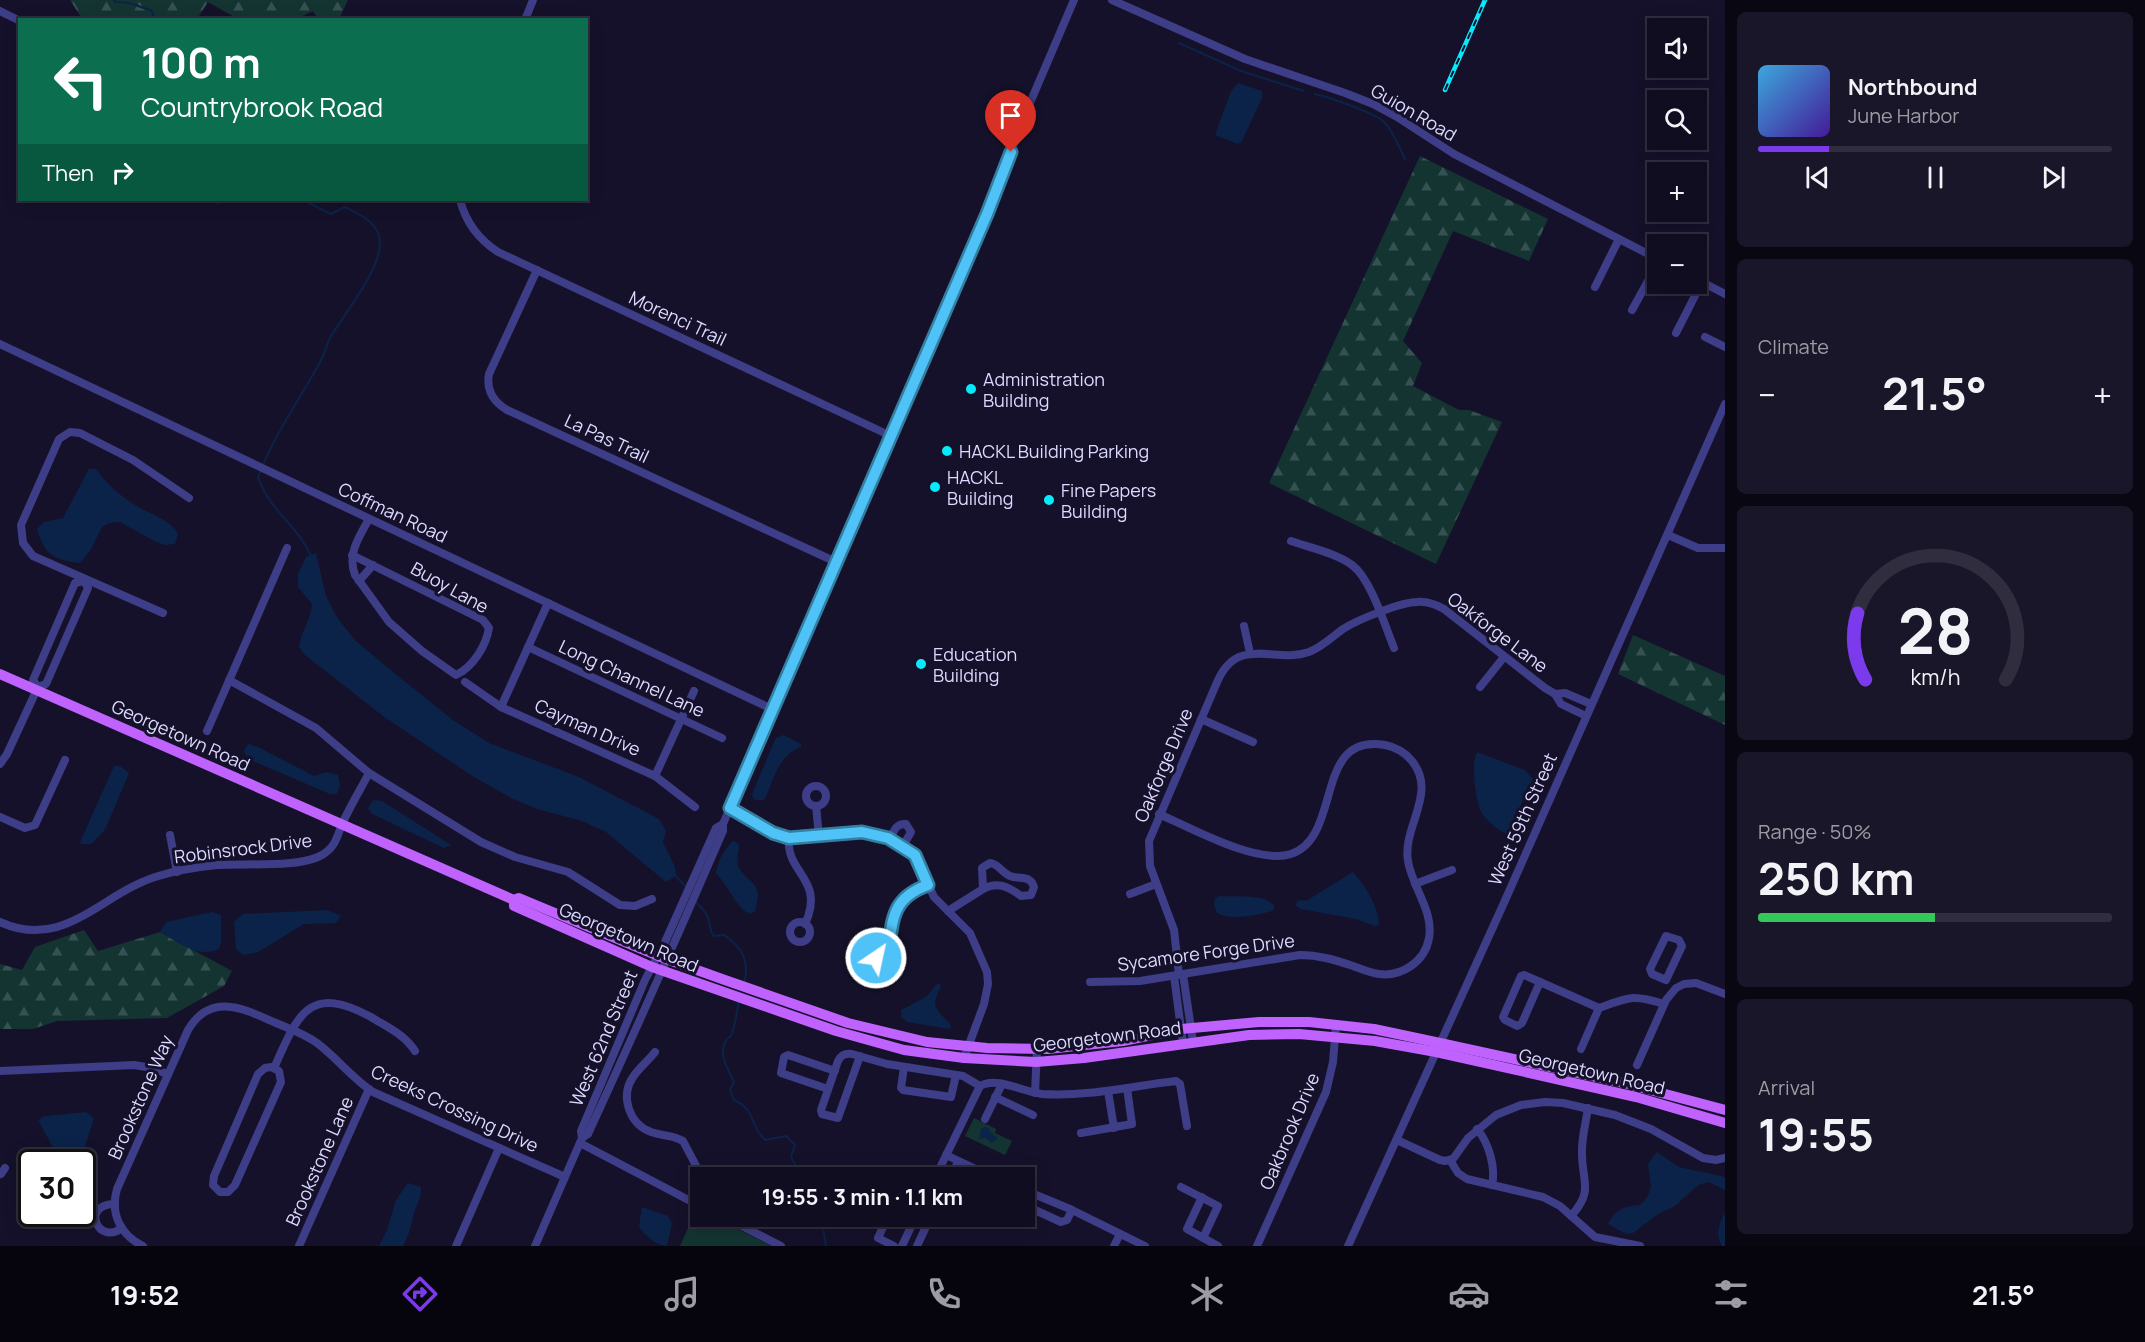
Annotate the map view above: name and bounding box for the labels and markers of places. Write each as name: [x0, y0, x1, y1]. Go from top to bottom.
pin: [985, 90, 1036, 152]
place label: Administration Building: [983, 367, 1105, 412]
marker: Administration Building: [964, 382, 978, 396]
place label: HACKL Building Parking: [959, 439, 1149, 463]
marker: HACKL Building Parking: [940, 444, 954, 458]
place label: HACKL Building: [947, 465, 1013, 510]
place label: Fine Papers Building: [1061, 478, 1156, 523]
marker: HACKL Building: [928, 480, 942, 494]
marker: Fine Papers Building: [1042, 493, 1056, 507]
place label: Education Building: [933, 642, 1017, 687]
marker: Education Building: [914, 657, 928, 671]

